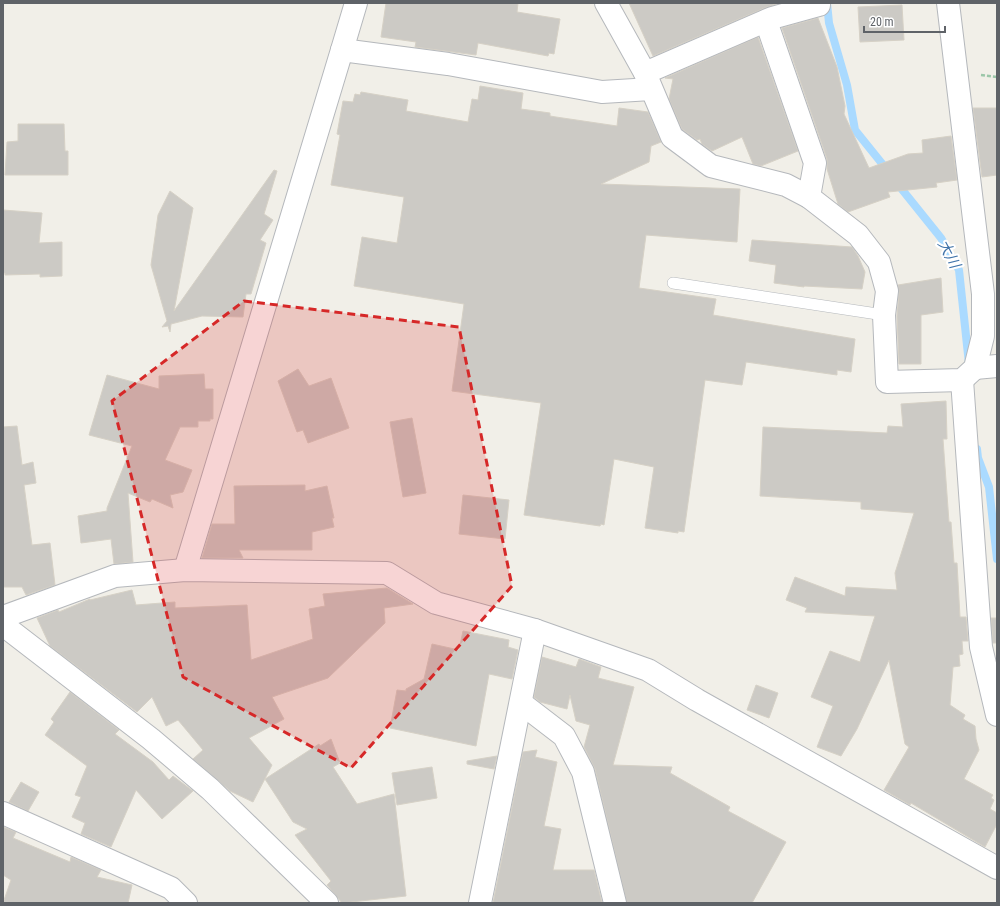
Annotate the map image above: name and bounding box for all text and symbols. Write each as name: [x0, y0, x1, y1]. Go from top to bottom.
scale bar: [864, 8, 945, 34]
text: 20 m: [870, 15, 894, 29]
water label: 大川: [934, 237, 965, 273]

